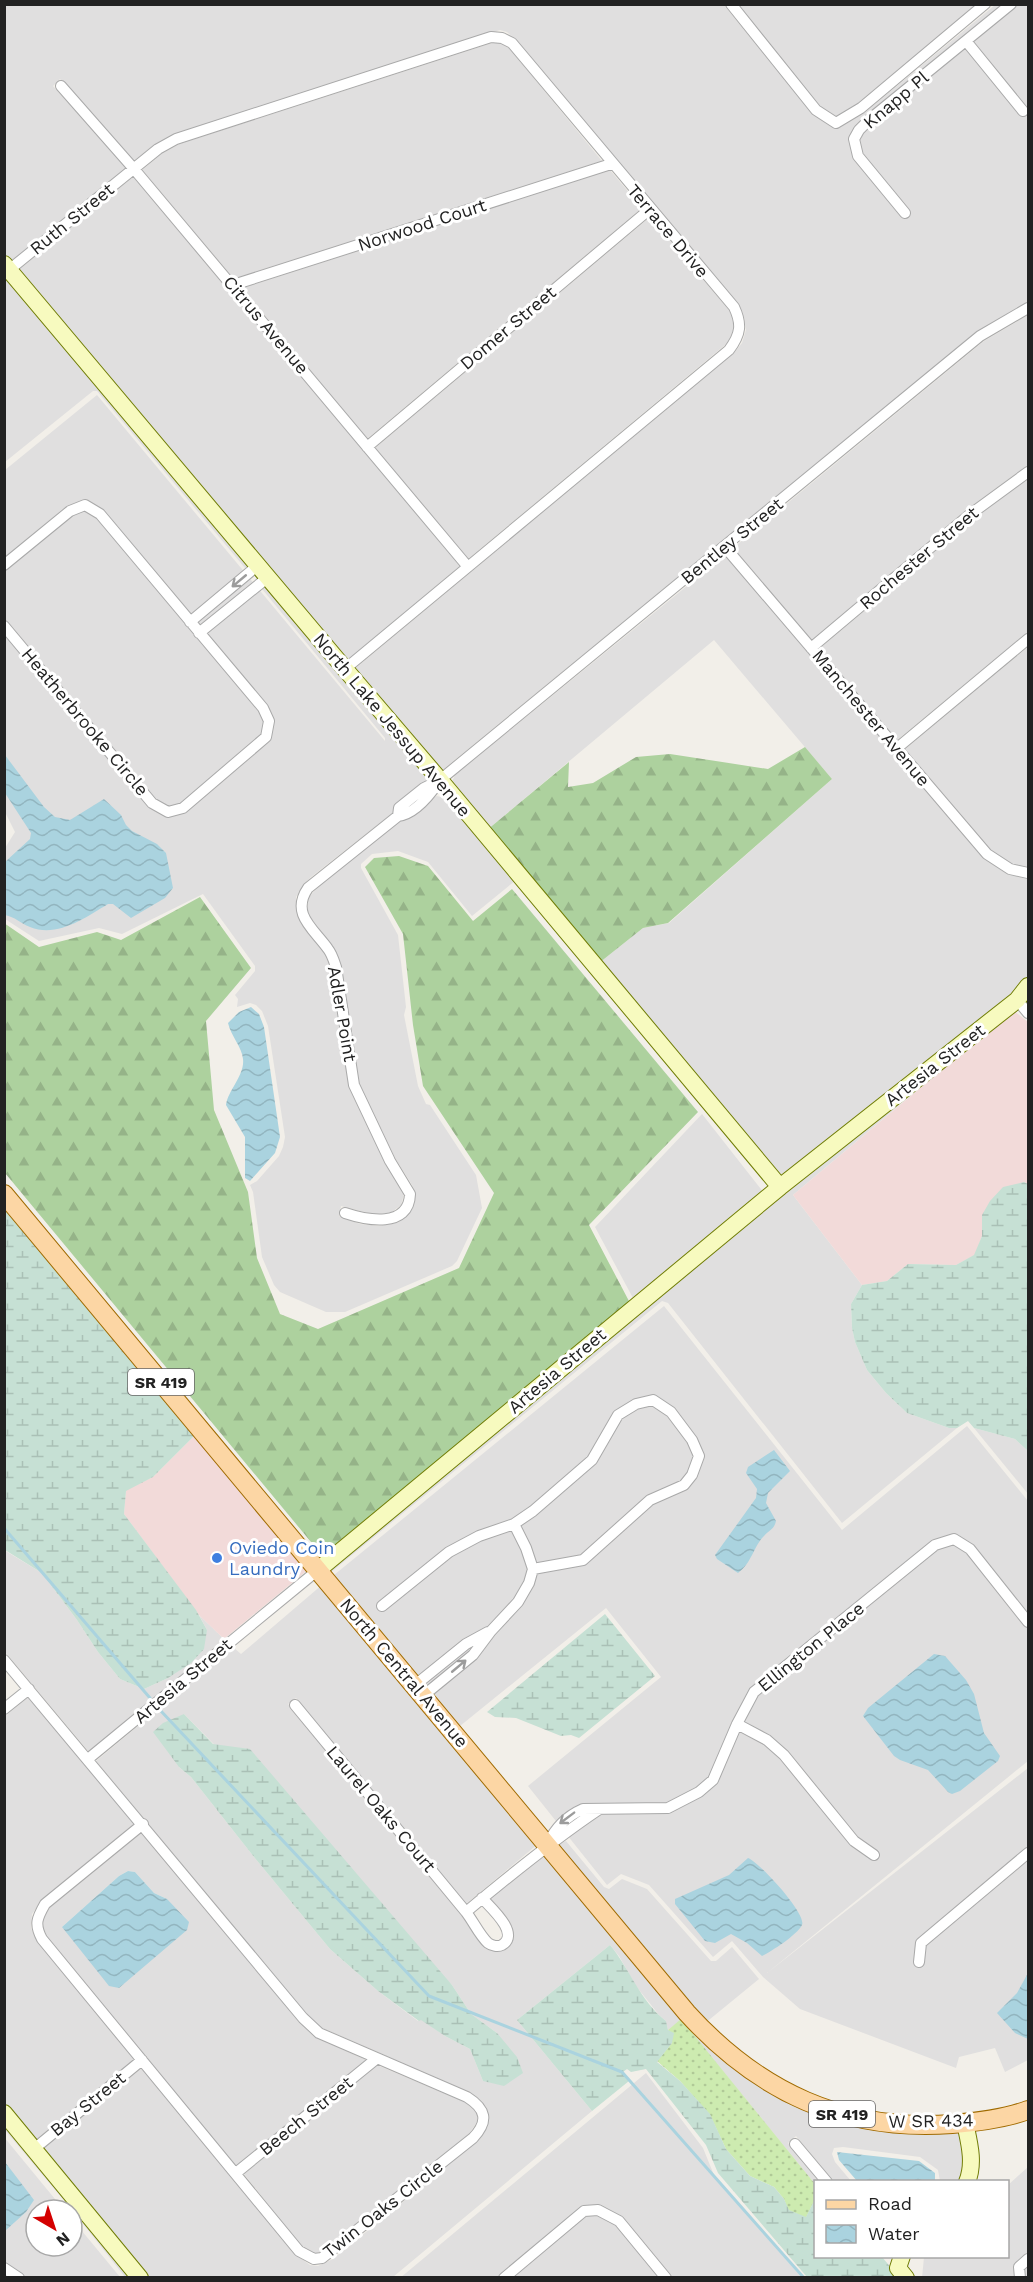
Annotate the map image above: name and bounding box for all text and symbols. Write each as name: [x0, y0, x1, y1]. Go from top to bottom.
street label: Knapp Pl: [859, 66, 933, 133]
street label: Ruth Street: [25, 178, 118, 259]
street label: Terrace Drive: [623, 180, 713, 282]
street label: Norwood Court: [355, 194, 489, 255]
street label: Citrus Avenue: [219, 271, 314, 378]
street label: Domer Street: [456, 281, 560, 374]
street label: Bentley Street: [676, 493, 787, 588]
street label: Rochester Street: [855, 501, 983, 613]
one-way arrow: [232, 574, 247, 588]
street label: North Lake Jessup Avenue: [309, 629, 475, 821]
street label: Heatherbrooke Circle: [17, 644, 153, 800]
street label: Manchester Avenue: [808, 645, 935, 790]
street label: Adler Point: [324, 964, 361, 1064]
street label: Artesia Street: [881, 1019, 989, 1110]
street label: Artesia Street: [504, 1323, 610, 1418]
road number: SR 419: [128, 1369, 194, 1395]
place label: Oviedo Coin Laundry: [229, 1537, 334, 1579]
marker: Oviedo Coin Laundry: [210, 1551, 224, 1565]
street label: North Central Avenue: [336, 1594, 473, 1751]
street label: Ellington Place: [753, 1597, 868, 1696]
street label: Artesia Street: [130, 1633, 236, 1728]
one-way arrow: [451, 1660, 467, 1673]
street label: Laurel Oaks Court: [322, 1741, 441, 1876]
one-way arrow: [560, 1812, 576, 1825]
street label: Bay Street: [46, 2067, 130, 2140]
street label: Beech Street: [255, 2071, 357, 2160]
road number: SR 419: [809, 2101, 875, 2127]
street label: W SR 434: [888, 2109, 974, 2132]
street label: Twin Oaks Circle: [319, 2155, 447, 2262]
legend: [814, 2180, 1009, 2258]
text: Road: [868, 2193, 912, 2214]
north arrow: [24, 2198, 84, 2258]
text: Water: [868, 2223, 920, 2244]
text: N: [53, 2228, 74, 2250]

